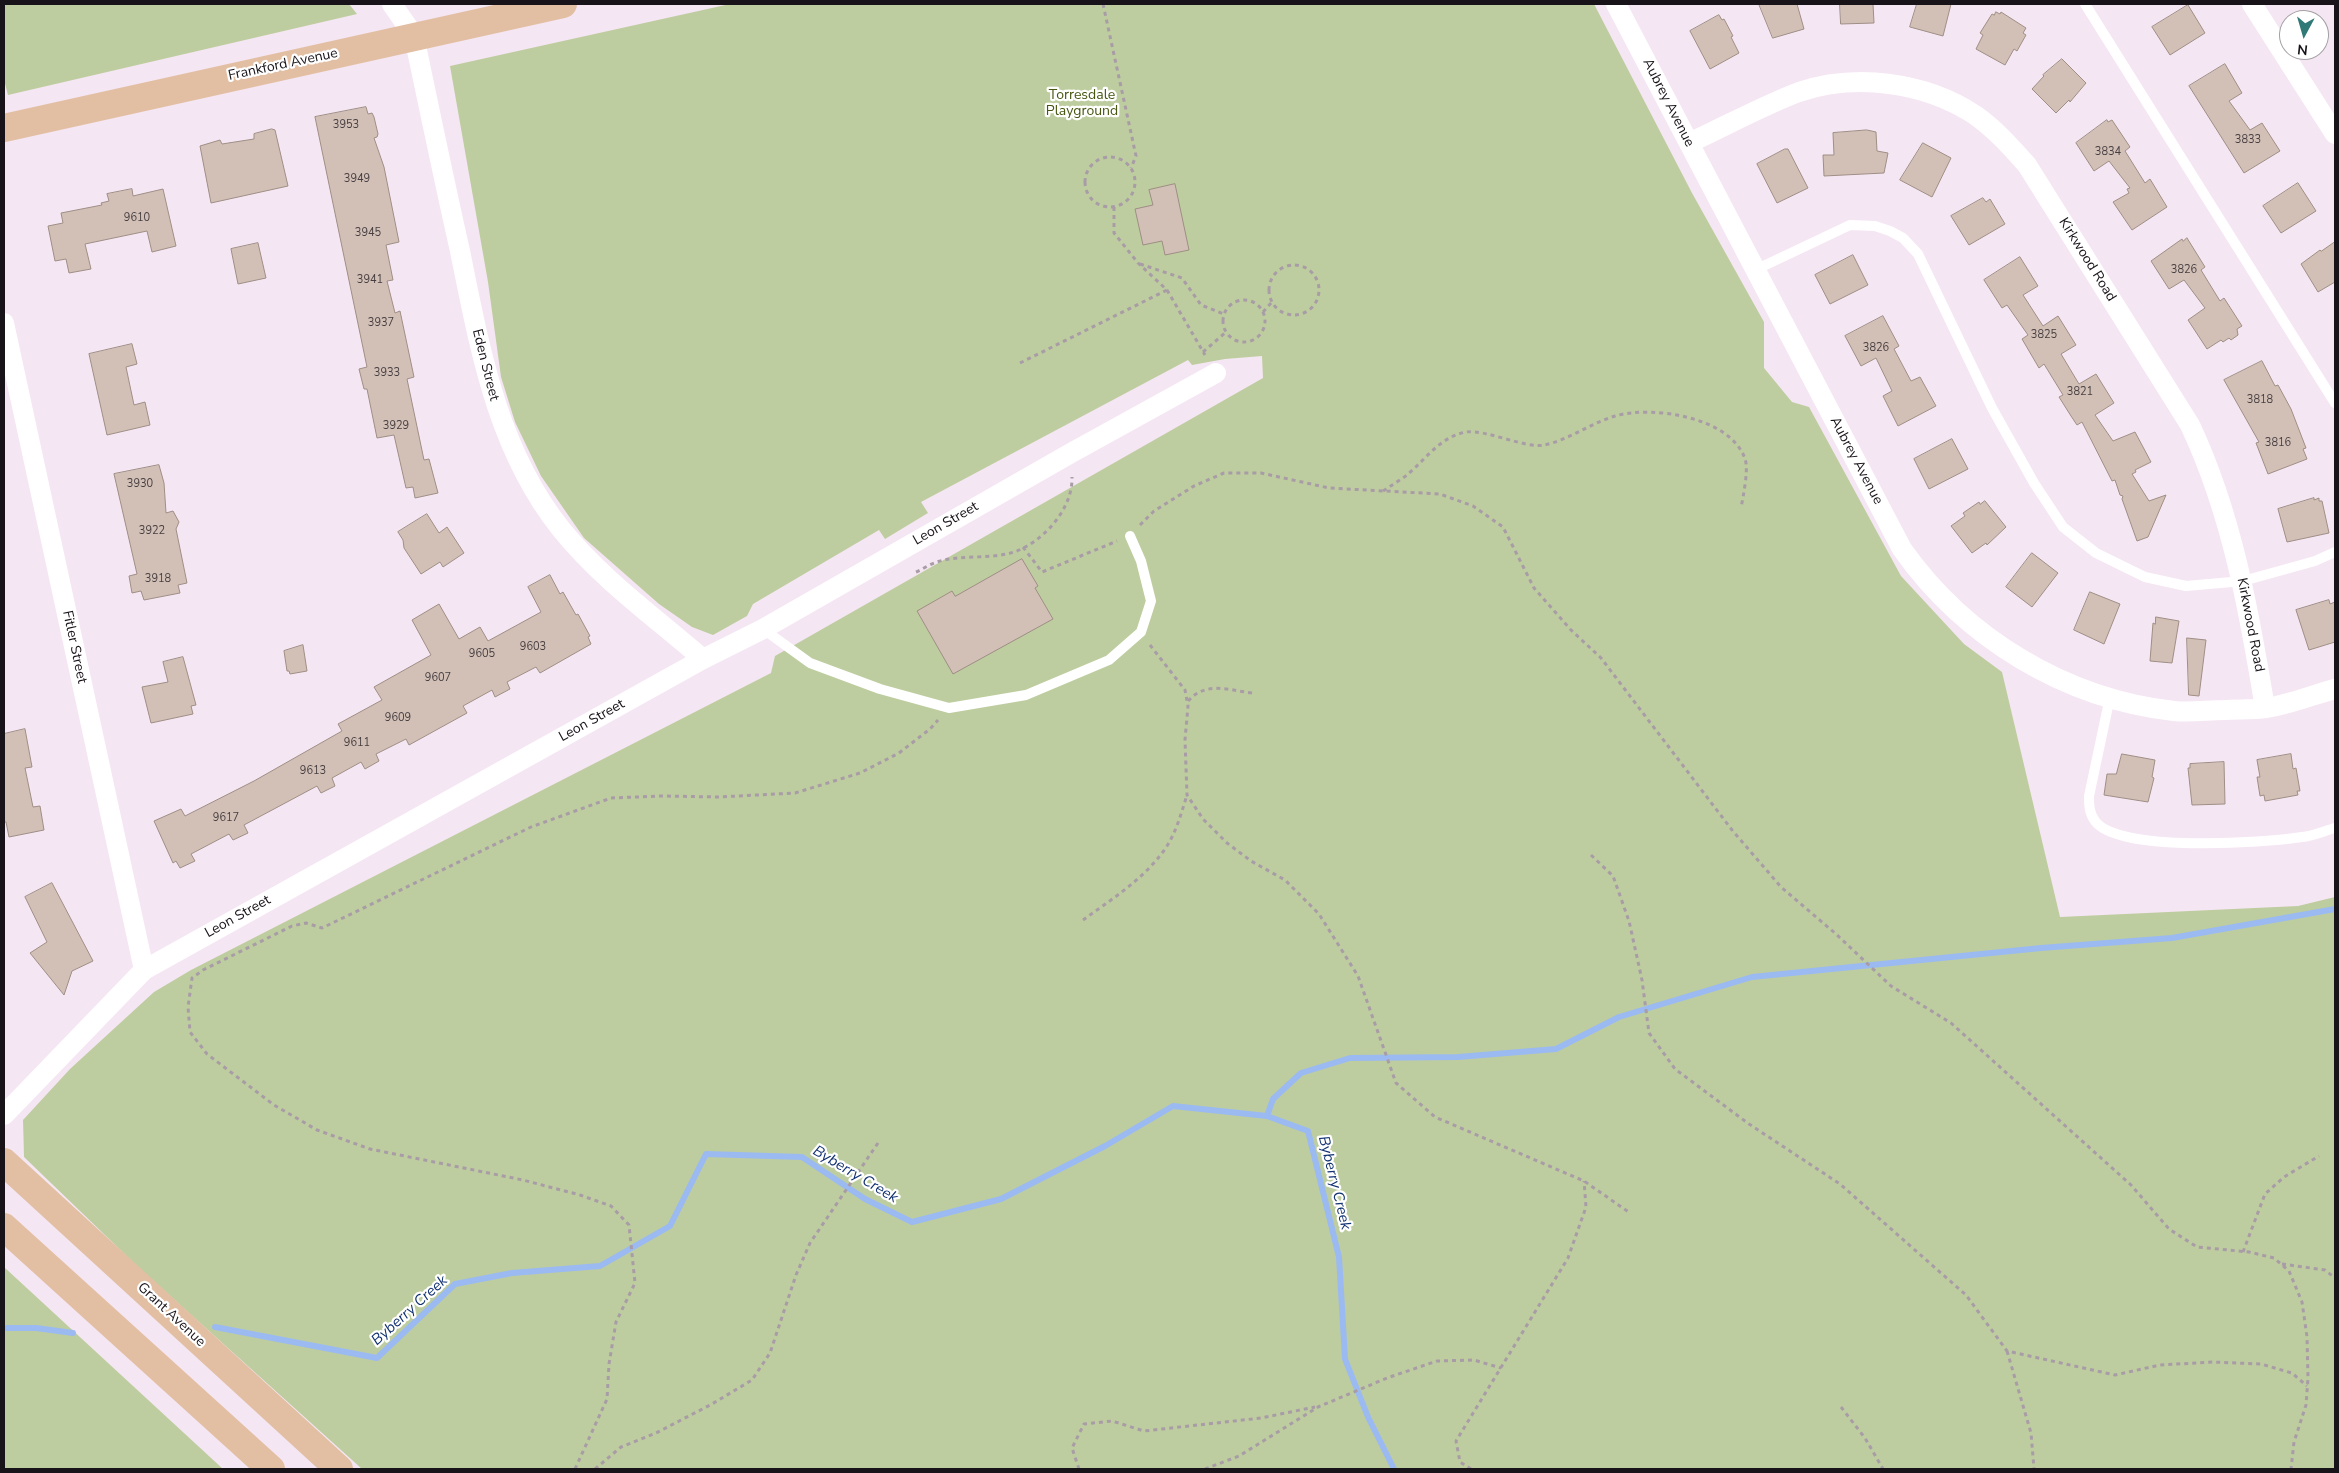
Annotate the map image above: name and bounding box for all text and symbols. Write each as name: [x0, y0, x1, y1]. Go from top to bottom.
north arrow: [2279, 10, 2329, 60]
text: N: [2296, 39, 2309, 59]
street label: Frankford Avenue: [227, 45, 339, 85]
street label: Aubrey Avenue: [1639, 56, 1697, 150]
park label: Torresdale Playground: [1046, 88, 1118, 120]
house number: 3953: [333, 118, 359, 132]
house number: 3833: [2235, 133, 2261, 147]
house number: 3834: [2095, 145, 2121, 159]
house number: 3949: [344, 172, 370, 186]
house number: 9610: [124, 211, 150, 225]
street label: Kirkwood Road: [2055, 215, 2119, 305]
house number: 3945: [355, 226, 381, 240]
house number: 3826: [2171, 263, 2197, 277]
house number: 3941: [357, 273, 383, 287]
house number: 3937: [368, 316, 394, 330]
street label: Eden Street: [468, 327, 502, 403]
house number: 3825: [2031, 328, 2057, 342]
house number: 3826: [1863, 341, 1889, 355]
house number: 3933: [374, 366, 400, 380]
house number: 3821: [2067, 385, 2093, 399]
house number: 3818: [2247, 393, 2273, 407]
street label: Aubrey Avenue: [1826, 414, 1886, 508]
house number: 3929: [383, 419, 409, 433]
house number: 3816: [2265, 436, 2291, 450]
house number: 3930: [127, 477, 153, 491]
street label: Leon Street: [910, 499, 982, 549]
house number: 3922: [139, 524, 165, 538]
house number: 3918: [145, 572, 171, 586]
street label: Kirkwood Road: [2233, 577, 2267, 673]
street label: Fitler Street: [58, 609, 90, 685]
house number: 9603: [520, 640, 546, 654]
house number: 9605: [469, 647, 495, 661]
house number: 9607: [425, 671, 451, 685]
street label: Leon Street: [556, 696, 628, 746]
house number: 9609: [385, 711, 411, 725]
house number: 9611: [344, 736, 370, 750]
house number: 9613: [300, 764, 326, 778]
house number: 9617: [213, 811, 239, 825]
street label: Leon Street: [202, 892, 274, 942]
water label: Byberry Creek: [1314, 1134, 1354, 1232]
water label: Byberry Creek: [809, 1143, 901, 1207]
water label: Byberry Creek: [368, 1272, 452, 1350]
street label: Grant Avenue: [134, 1279, 208, 1351]

